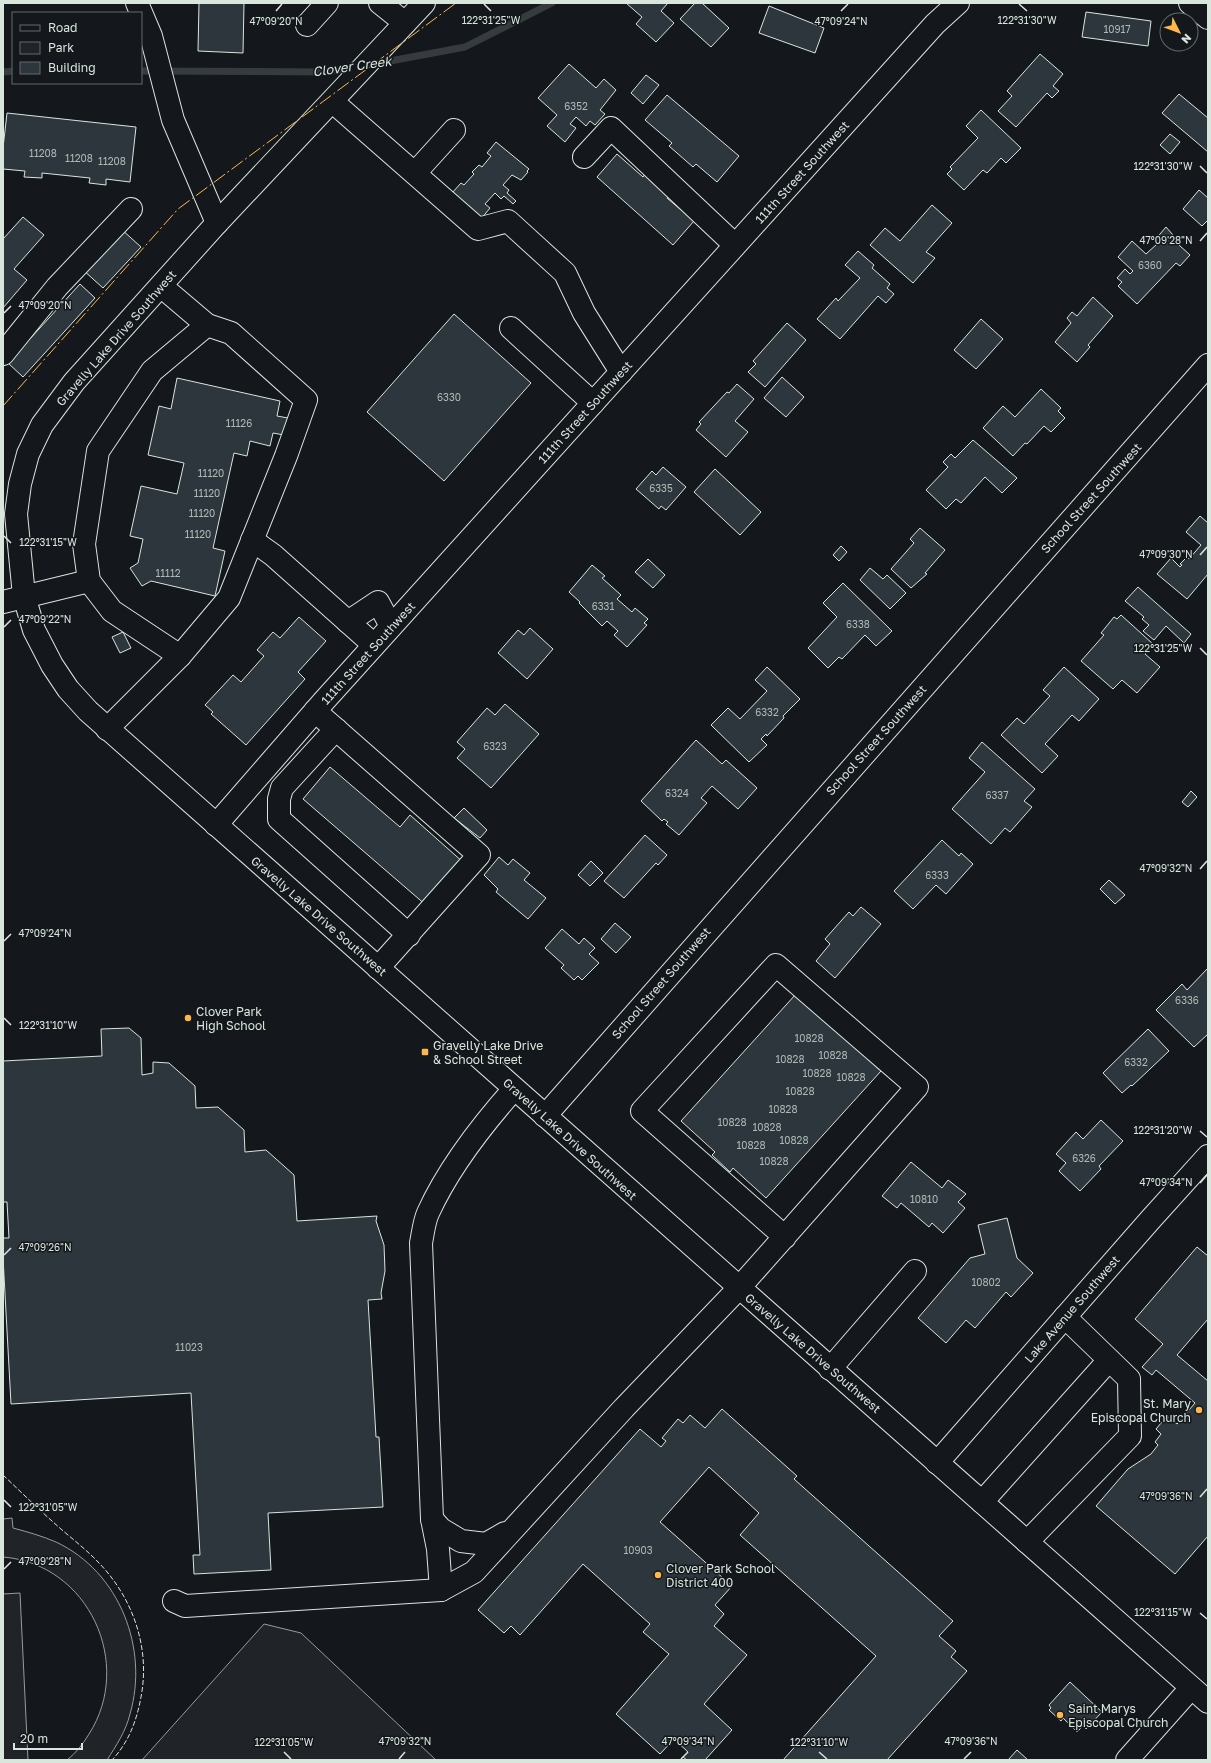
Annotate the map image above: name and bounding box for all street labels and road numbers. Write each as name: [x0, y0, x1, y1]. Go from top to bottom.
street label: 111th Street Southwest: [752, 117, 852, 226]
street label: Gravelly Lake Drive Southwest: [53, 267, 179, 409]
street label: 111th Street Southwest: [535, 357, 635, 466]
street label: School Street Southwest: [1037, 440, 1145, 556]
street label: 111th Street Southwest: [318, 598, 418, 707]
street label: School Street Southwest: [822, 682, 930, 798]
street label: Gravelly Lake Drive Southwest: [248, 853, 390, 979]
street label: School Street Southwest: [608, 924, 714, 1042]
street label: Gravelly Lake Drive Southwest: [500, 1075, 640, 1203]
street label: Lake Avenue Southwest: [1021, 1252, 1123, 1366]
street label: Gravelly Lake Drive Southwest: [742, 1290, 884, 1416]

